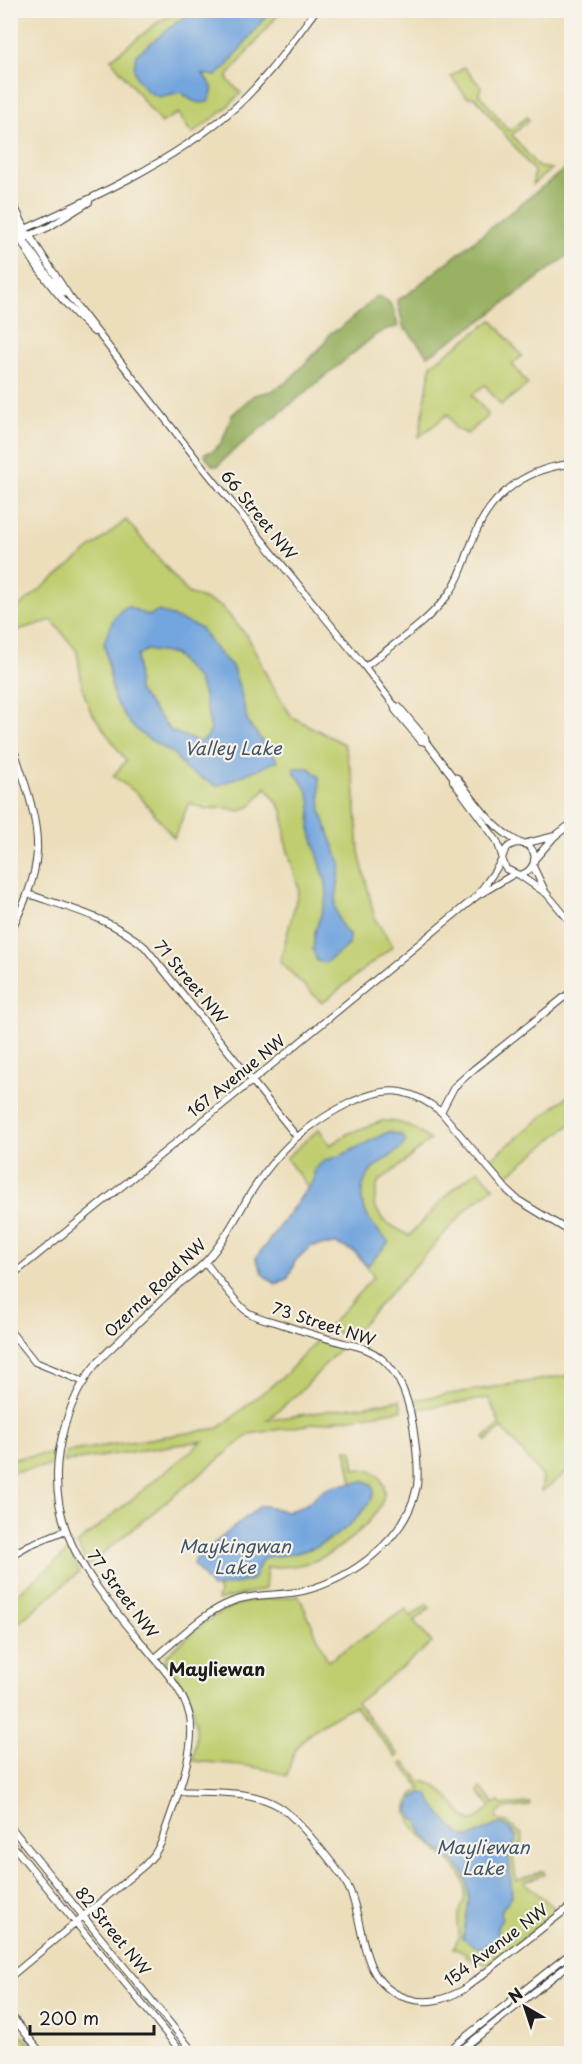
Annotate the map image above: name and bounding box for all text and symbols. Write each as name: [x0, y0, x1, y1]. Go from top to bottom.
street label: 66 Street NW: [216, 464, 304, 564]
water label: Valley Lake: [184, 734, 283, 761]
street label: 71 Street NW: [149, 934, 234, 1029]
street label: 167 Avenue NW: [181, 1028, 290, 1122]
street label: Ozerna Road NW: [98, 1232, 211, 1342]
street label: 73 Street NW: [270, 1295, 379, 1351]
water label: Maykingwan Lake: [179, 1532, 292, 1580]
street label: 77 Street NW: [83, 1544, 165, 1643]
district label: Mayliewan: [169, 1655, 265, 1682]
water label: Mayliewan Lake: [436, 1833, 531, 1881]
street label: 82 Street NW: [70, 1881, 157, 1980]
street label: 154 Avenue NW: [438, 1897, 552, 1991]
north arrow: [495, 1977, 555, 2037]
text: N: [502, 1981, 527, 2008]
scale bar: [30, 1998, 154, 2036]
text: 200 m: [39, 2004, 99, 2031]

